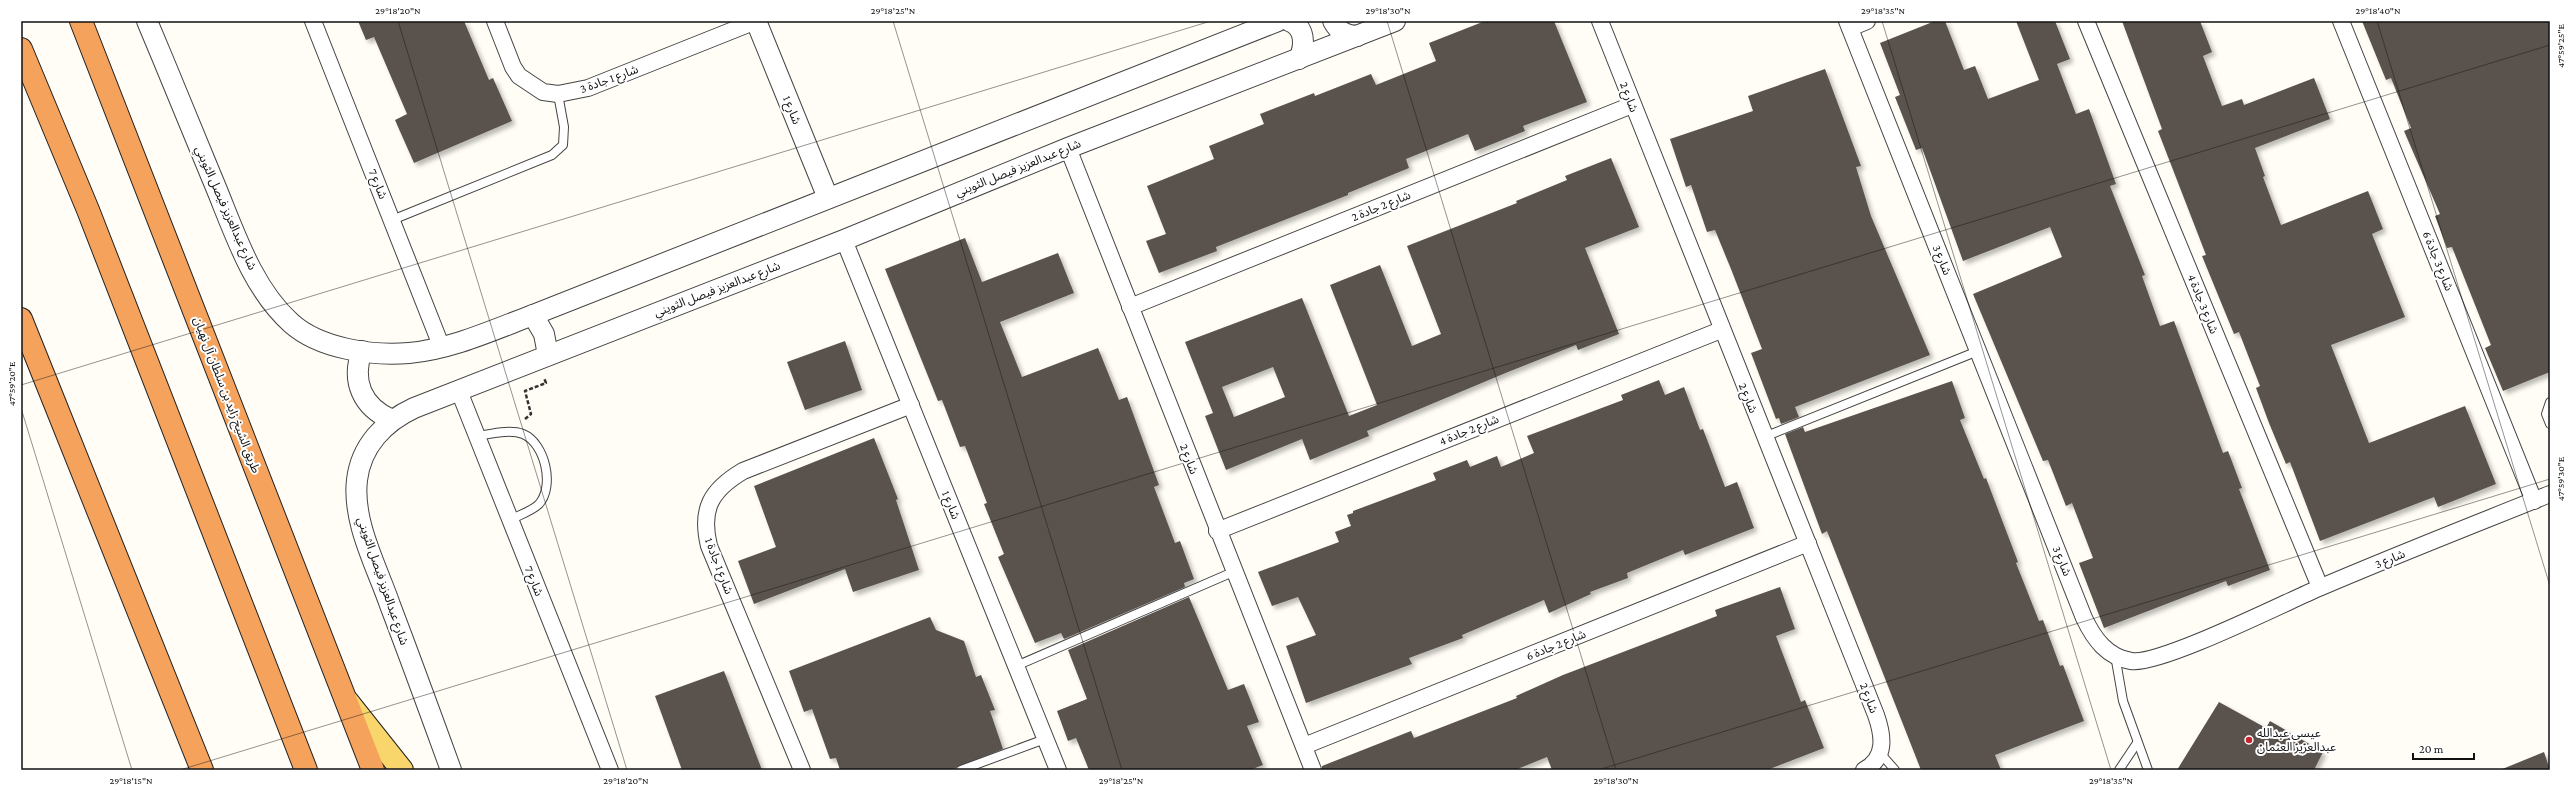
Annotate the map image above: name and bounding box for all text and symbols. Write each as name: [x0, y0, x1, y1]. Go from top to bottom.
text: 29°18'20"N: [375, 5, 421, 16]
text: 29°18'25"N: [871, 5, 916, 16]
text: 29°18'30"N: [1365, 5, 1411, 16]
text: 29°18'35"N: [1861, 5, 1906, 16]
text: 29°18'40"N: [2355, 5, 2401, 16]
text: 47°59'25"E: [2555, 24, 2566, 68]
street label: شارع 1 جادة 3: [578, 62, 641, 98]
street label: شارع 2: [1615, 80, 1641, 115]
street label: شارع 1: [778, 94, 804, 127]
street label: شارع عبدالعزيز فيصل الثويني: [953, 136, 1084, 202]
street label: شارع عبدالعزيز فيصل الثويني: [190, 144, 260, 273]
street label: شارع 7: [364, 167, 390, 202]
street label: شارع 2 جادة 2: [1349, 188, 1413, 226]
street label: شارع 3 جادة 6: [2418, 229, 2456, 294]
street label: شارع 3: [1928, 243, 1954, 278]
street label: شارع عبدالعزيز فيصل الثويني: [652, 258, 783, 322]
street label: شارع 3 جادة 4: [2183, 272, 2221, 337]
street label: طريق الشيخ زايد بن سلطان آل نهيان: [189, 315, 263, 476]
text: 47°59'20"E: [6, 361, 17, 406]
street label: شارع 2: [1734, 381, 1760, 416]
street label: شارع 2 جادة 4: [1437, 412, 1502, 450]
street label: شارع 2: [1175, 442, 1201, 477]
text: 47°59'30"E: [2555, 456, 2566, 501]
street label: شارع 1: [937, 489, 963, 522]
street label: شارع عبدالعزيز فيصل الثويني: [352, 515, 411, 648]
street label: شارع 1 جادة 1: [700, 536, 736, 597]
street label: شارع 3: [2048, 544, 2074, 579]
street label: شارع 3: [2373, 547, 2408, 573]
street label: شارع 7: [520, 564, 546, 599]
street label: شارع 2 جادة 6: [1524, 627, 1589, 665]
street label: شارع 2: [1855, 681, 1881, 716]
place label: عيسى عبدالله عبدالعزيز العثمان: [2257, 726, 2336, 754]
marker: عيسى عبدالله عبدالعزيز العثمان: [2244, 735, 2254, 745]
scale bar: [2413, 735, 2474, 761]
text: 20 m: [2419, 742, 2444, 756]
text: 29°18'15"N: [109, 775, 153, 786]
text: 29°18'20"N: [603, 775, 649, 786]
text: 29°18'25"N: [1099, 775, 1144, 786]
text: 29°18'30"N: [1593, 775, 1639, 786]
text: 29°18'35"N: [2089, 775, 2134, 786]

